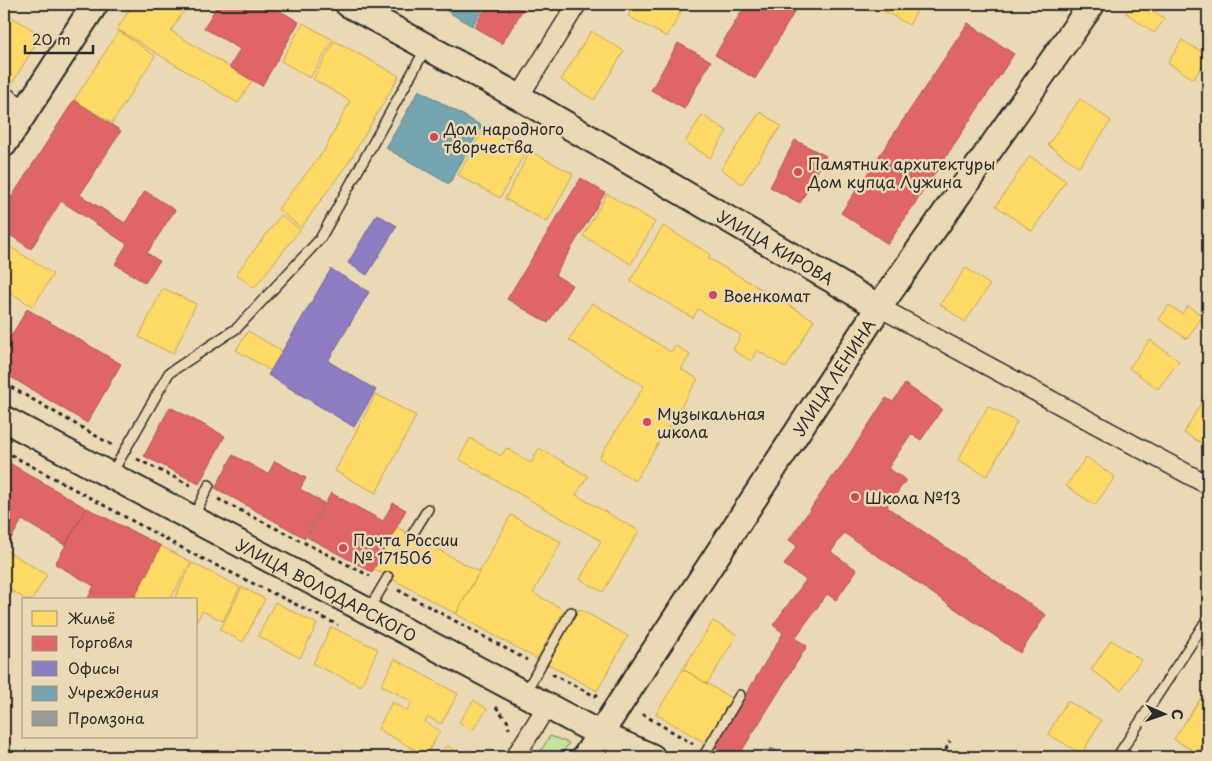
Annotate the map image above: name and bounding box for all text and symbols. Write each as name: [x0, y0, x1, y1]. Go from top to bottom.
scale bar: [25, 22, 92, 54]
text: 20 m: [32, 27, 71, 50]
place label: Дом народного творчества: [443, 116, 564, 158]
marker: Дом народного творчества: [428, 131, 440, 143]
place label: Памятник архитектуры Дом купца Лужина: [807, 151, 995, 193]
marker: Памятник архитектуры Дом купца Лужина: [792, 166, 804, 178]
street label: УЛИЦА КИРОВА: [713, 203, 839, 290]
place label: Военкомат: [723, 283, 811, 307]
marker: Военкомат: [707, 289, 719, 301]
street label: УЛИЦА ЛЕНИНА: [786, 314, 880, 440]
place label: Музыкальная школа: [657, 401, 765, 443]
marker: Музыкальная школа: [641, 416, 653, 428]
place label: Школа №13: [865, 485, 961, 509]
marker: Школа №13: [849, 491, 861, 503]
place label: Почта России № 171506: [353, 527, 458, 569]
street label: УЛИЦА ВОЛОДАРСКОГО: [232, 532, 421, 647]
marker: Почта России № 171506: [337, 542, 349, 554]
legend: [22, 598, 198, 738]
text: Жильё: [67, 606, 115, 629]
text: Торговля: [68, 630, 133, 653]
text: Офисы: [68, 656, 120, 679]
text: Учреждения: [68, 680, 159, 703]
north arrow: [1140, 688, 1190, 738]
text: Промзона: [68, 706, 145, 729]
text: С: [1167, 709, 1188, 720]

